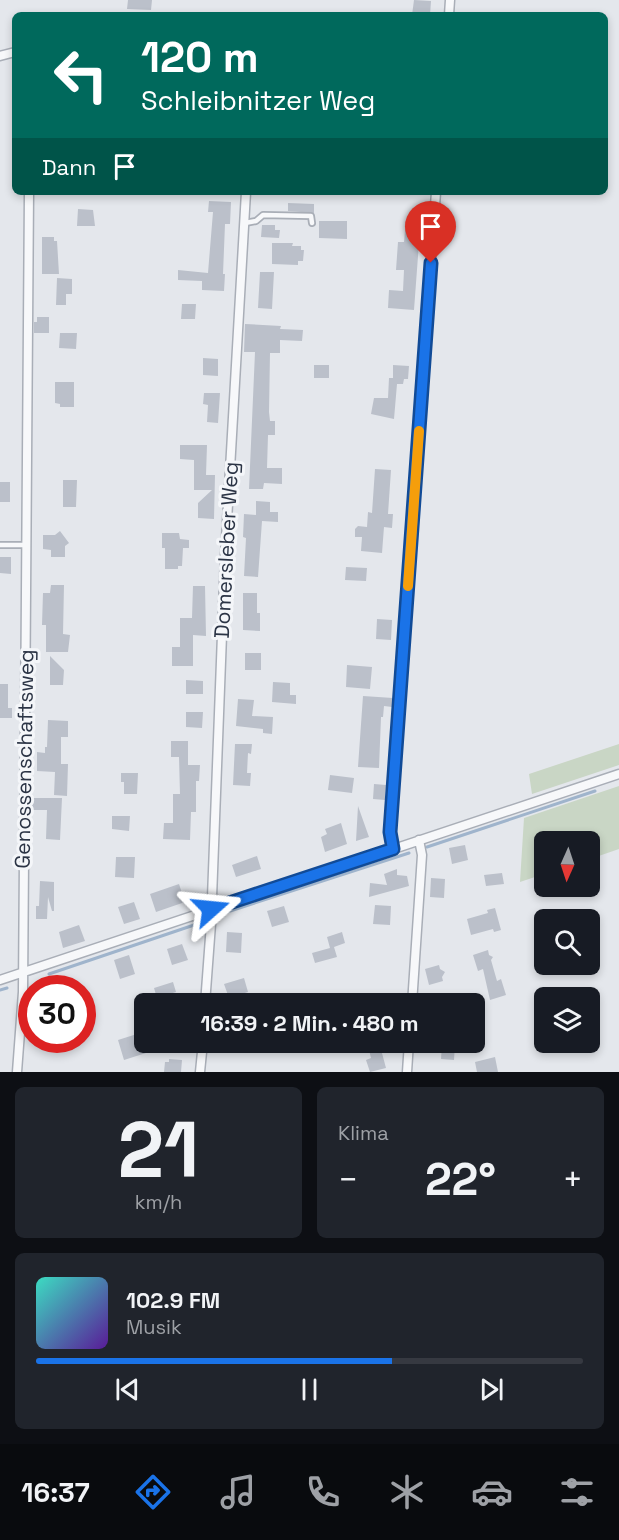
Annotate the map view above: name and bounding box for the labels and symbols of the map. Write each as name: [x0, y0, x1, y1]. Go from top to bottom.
pin: [405, 201, 456, 263]
street label: Domersleber Weg: [208, 461, 244, 639]
street label: Genossenschaftsweg: [9, 649, 39, 869]
north arrow: [534, 831, 600, 897]
position arrow: [179, 877, 243, 941]
speed limit sign: 30: [18, 975, 96, 1053]

